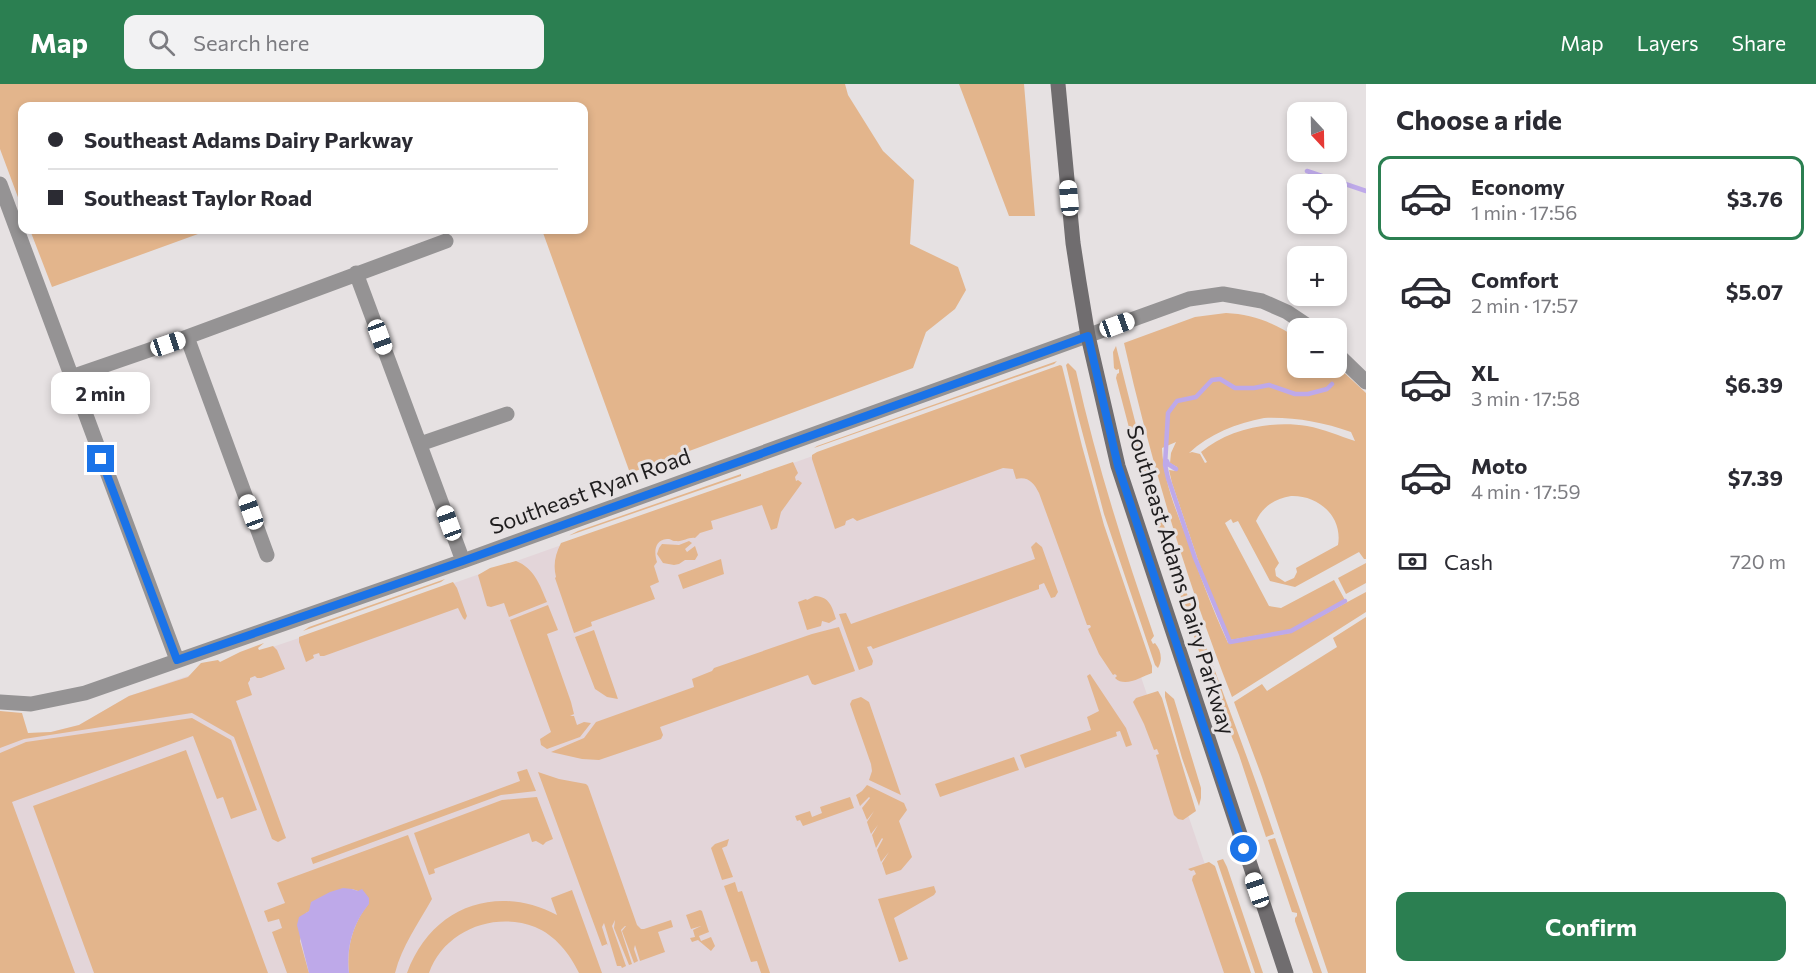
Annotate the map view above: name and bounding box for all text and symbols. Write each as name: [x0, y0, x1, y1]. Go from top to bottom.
search box: [124, 15, 544, 69]
text: Map: [30, 25, 88, 59]
icon: search: [145, 26, 178, 59]
text: Search here: [193, 29, 309, 56]
text: Map: [1560, 30, 1604, 55]
text: Layers: [1637, 30, 1699, 55]
text: Share: [1732, 30, 1786, 55]
north arrow: [1287, 102, 1347, 162]
map controls: [1287, 102, 1347, 378]
text: Choose a ride: [1396, 103, 1562, 136]
text: Southeast Adams Dairy Parkway: [84, 126, 413, 153]
icon: car: [1399, 171, 1453, 225]
text: Economy: [1471, 173, 1565, 200]
button: locate: [1287, 174, 1347, 234]
car: [1058, 179, 1080, 217]
text: Southeast Taylor Road: [84, 184, 312, 211]
text: $3.76: [1727, 185, 1783, 212]
text: 1 min · 17:56: [1471, 200, 1577, 224]
button: +: [1287, 246, 1347, 306]
icon: car: [1399, 264, 1453, 318]
text: Comfort: [1471, 266, 1559, 293]
text: $5.07: [1726, 278, 1783, 305]
text: 2 min · 17:57: [1471, 293, 1578, 317]
car: [1097, 310, 1137, 340]
car: [365, 317, 395, 357]
button: −: [1287, 318, 1347, 378]
car: [148, 330, 188, 358]
icon: car: [1399, 357, 1453, 411]
text: XL: [1471, 359, 1499, 386]
text: $6.39: [1725, 371, 1783, 398]
callout: 2 min: [51, 372, 150, 414]
text: 2 min: [76, 381, 125, 405]
text: 3 min · 17:58: [1471, 386, 1580, 410]
street label: Southeast Adams Dairy Parkway: [1121, 422, 1242, 738]
street label: Southeast Ryan Road: [486, 442, 694, 539]
route end: [87, 445, 114, 472]
icon: car: [1399, 450, 1453, 504]
text: Moto: [1471, 452, 1527, 479]
text: $7.39: [1728, 464, 1783, 491]
text: 4 min · 17:59: [1471, 479, 1581, 503]
car: [236, 492, 266, 532]
car: [434, 503, 464, 543]
icon: cash: [1396, 545, 1429, 578]
text: Cash: [1444, 548, 1493, 575]
text: 720 m: [1730, 549, 1786, 573]
route start: [1230, 835, 1257, 862]
car: [1243, 870, 1271, 910]
button: Confirm: [1396, 892, 1786, 961]

